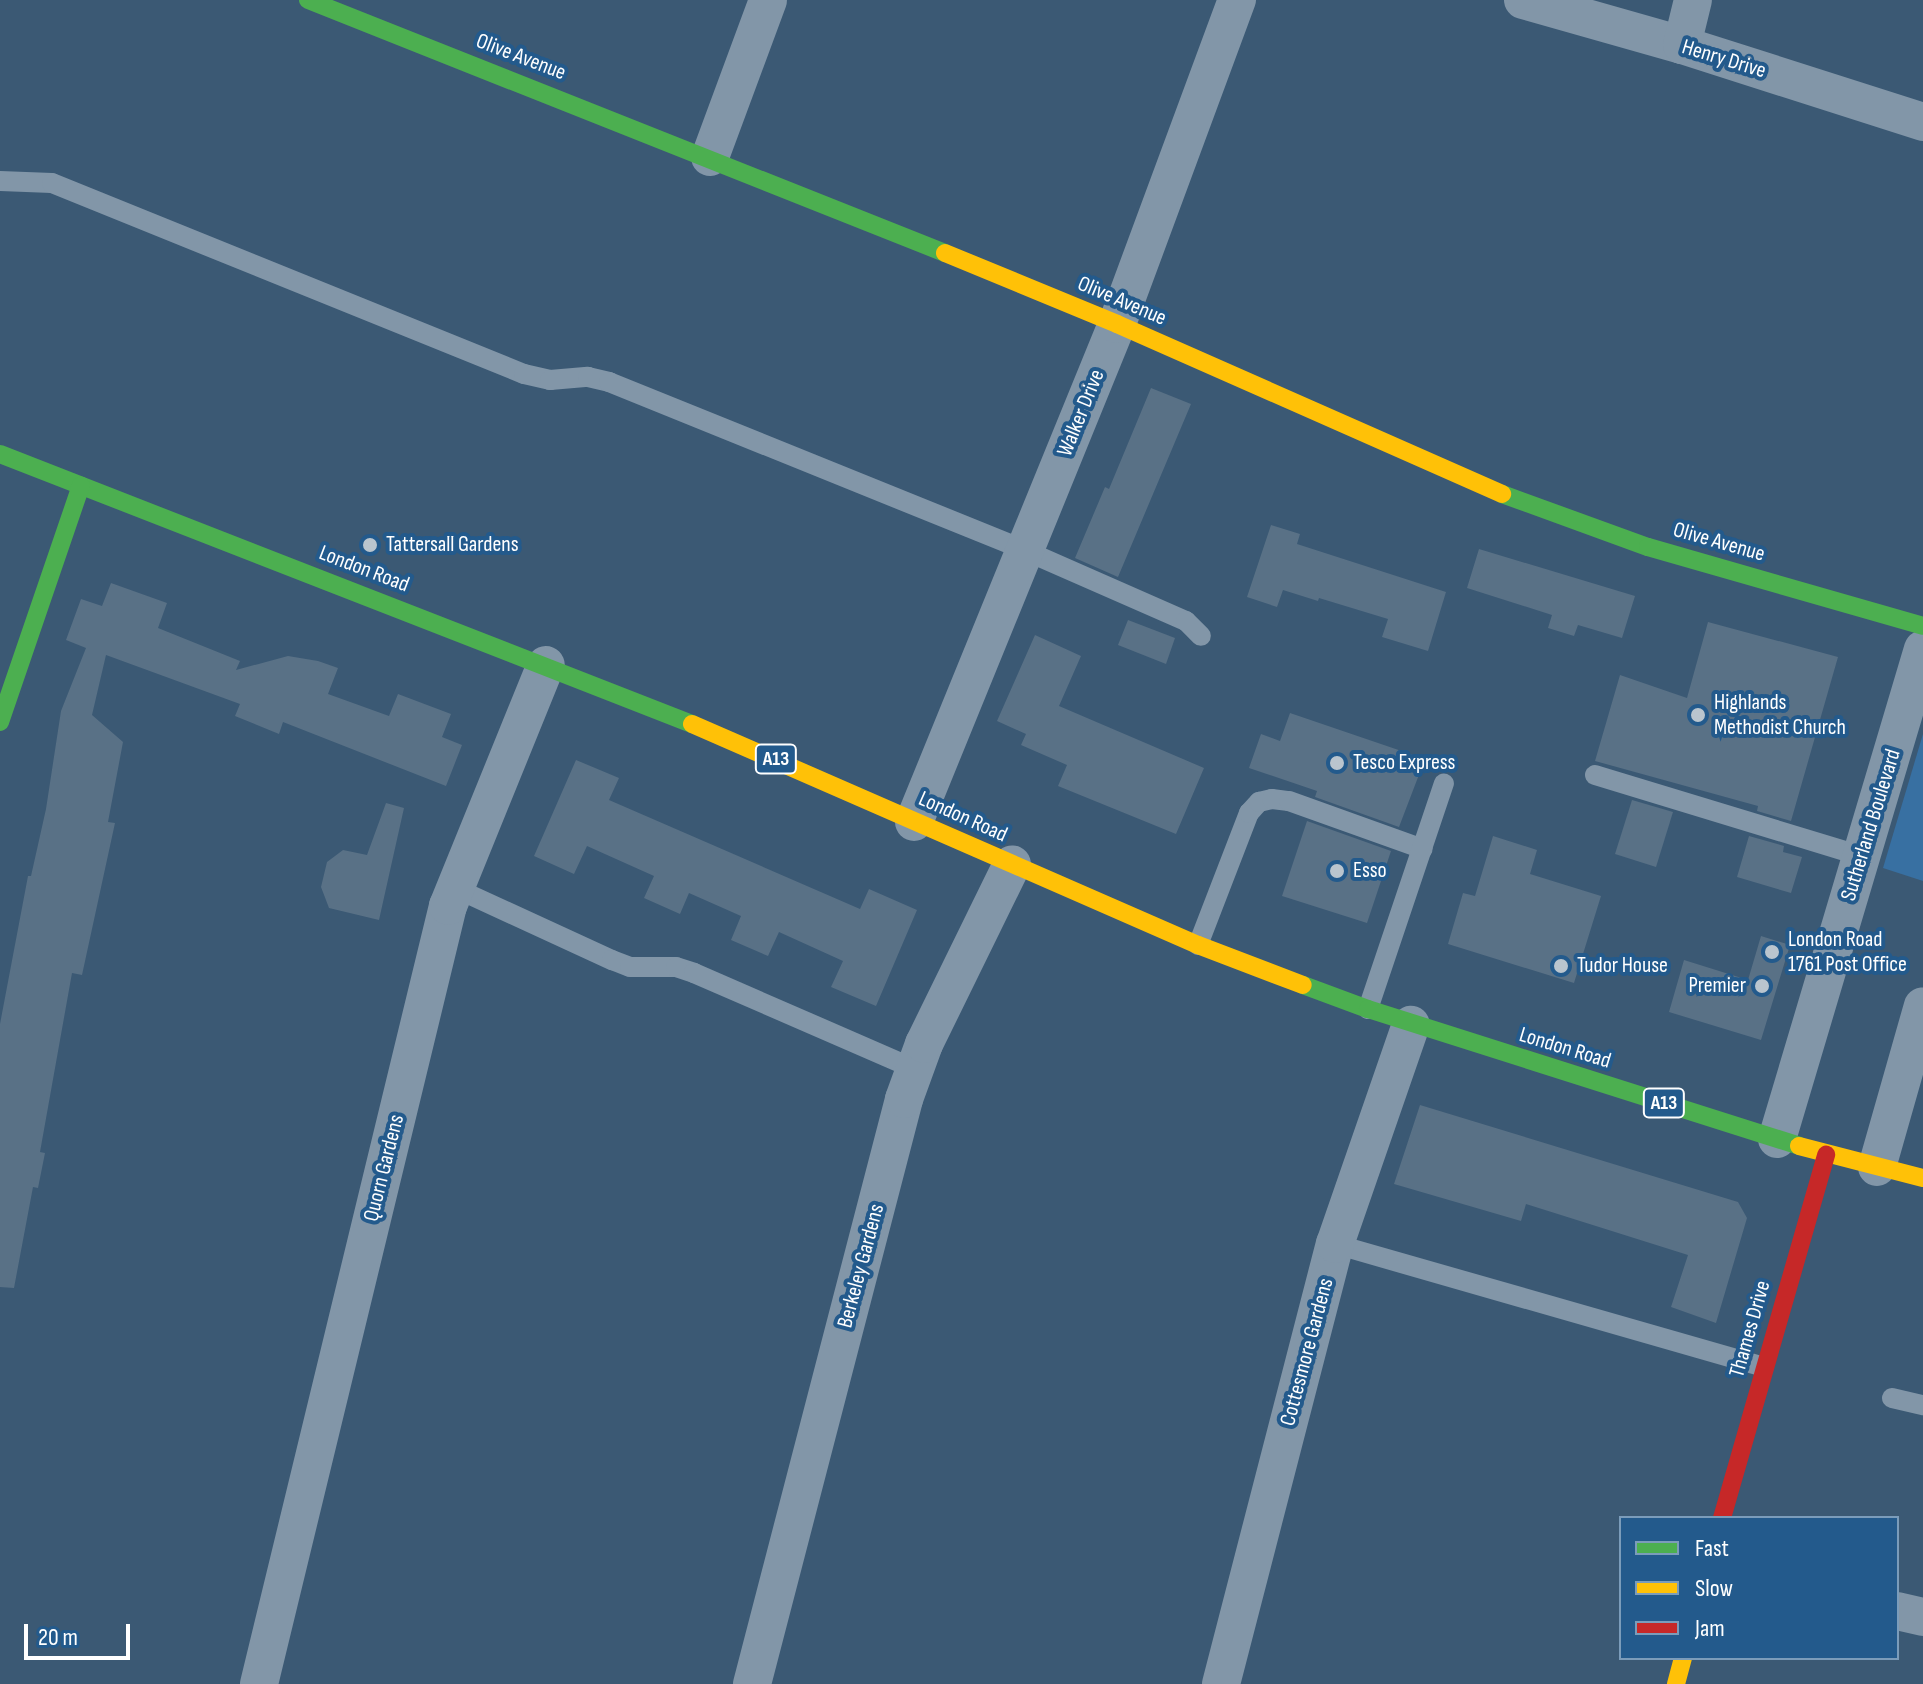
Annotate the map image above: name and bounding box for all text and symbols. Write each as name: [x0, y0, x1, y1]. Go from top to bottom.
street label: Olive Avenue: [472, 28, 570, 86]
street label: Henry Drive: [1679, 34, 1769, 84]
street label: Olive Avenue: [1074, 270, 1170, 332]
street label: Walker Drive: [1052, 366, 1110, 460]
street label: Olive Avenue: [1670, 516, 1768, 568]
place label: Tattersall Gardens: [386, 532, 519, 558]
marker: Tattersall Gardens: [361, 536, 379, 554]
street label: London Road: [315, 540, 413, 598]
place label: Highlands Methodist Church: [1714, 689, 1846, 740]
marker: Highlands Methodist Church: [1689, 706, 1707, 724]
road number: A13: [754, 743, 798, 775]
street label: Sutherland Boulevard: [1835, 746, 1907, 904]
place label: Tesco Express: [1353, 750, 1455, 776]
marker: Tesco Express: [1328, 754, 1346, 772]
street label: London Road: [915, 786, 1011, 848]
place label: Esso: [1353, 858, 1387, 884]
marker: Esso: [1328, 862, 1346, 880]
place label: London Road 1761 Post Office: [1788, 926, 1907, 978]
marker: London Road 1761 Post Office: [1763, 943, 1781, 961]
place label: Tudor House: [1577, 953, 1668, 979]
marker: Tudor House: [1552, 957, 1570, 975]
place label: Premier: [1689, 973, 1746, 999]
marker: Premier: [1753, 977, 1771, 995]
street label: London Road: [1516, 1022, 1614, 1074]
road number: A13: [1642, 1087, 1686, 1119]
street label: Quorn Gardens: [358, 1112, 410, 1224]
street label: Berkeley Gardens: [832, 1201, 890, 1331]
street label: Cottesmore Gardens: [1275, 1275, 1339, 1429]
street label: Thames Drive: [1724, 1278, 1776, 1380]
legend: [1619, 1516, 1899, 1660]
text: Fast: [1695, 1534, 1729, 1563]
text: Slow: [1695, 1574, 1733, 1603]
scale bar: [28, 1608, 134, 1658]
text: Jam: [1695, 1614, 1725, 1643]
text: 20 m: [38, 1623, 78, 1652]

